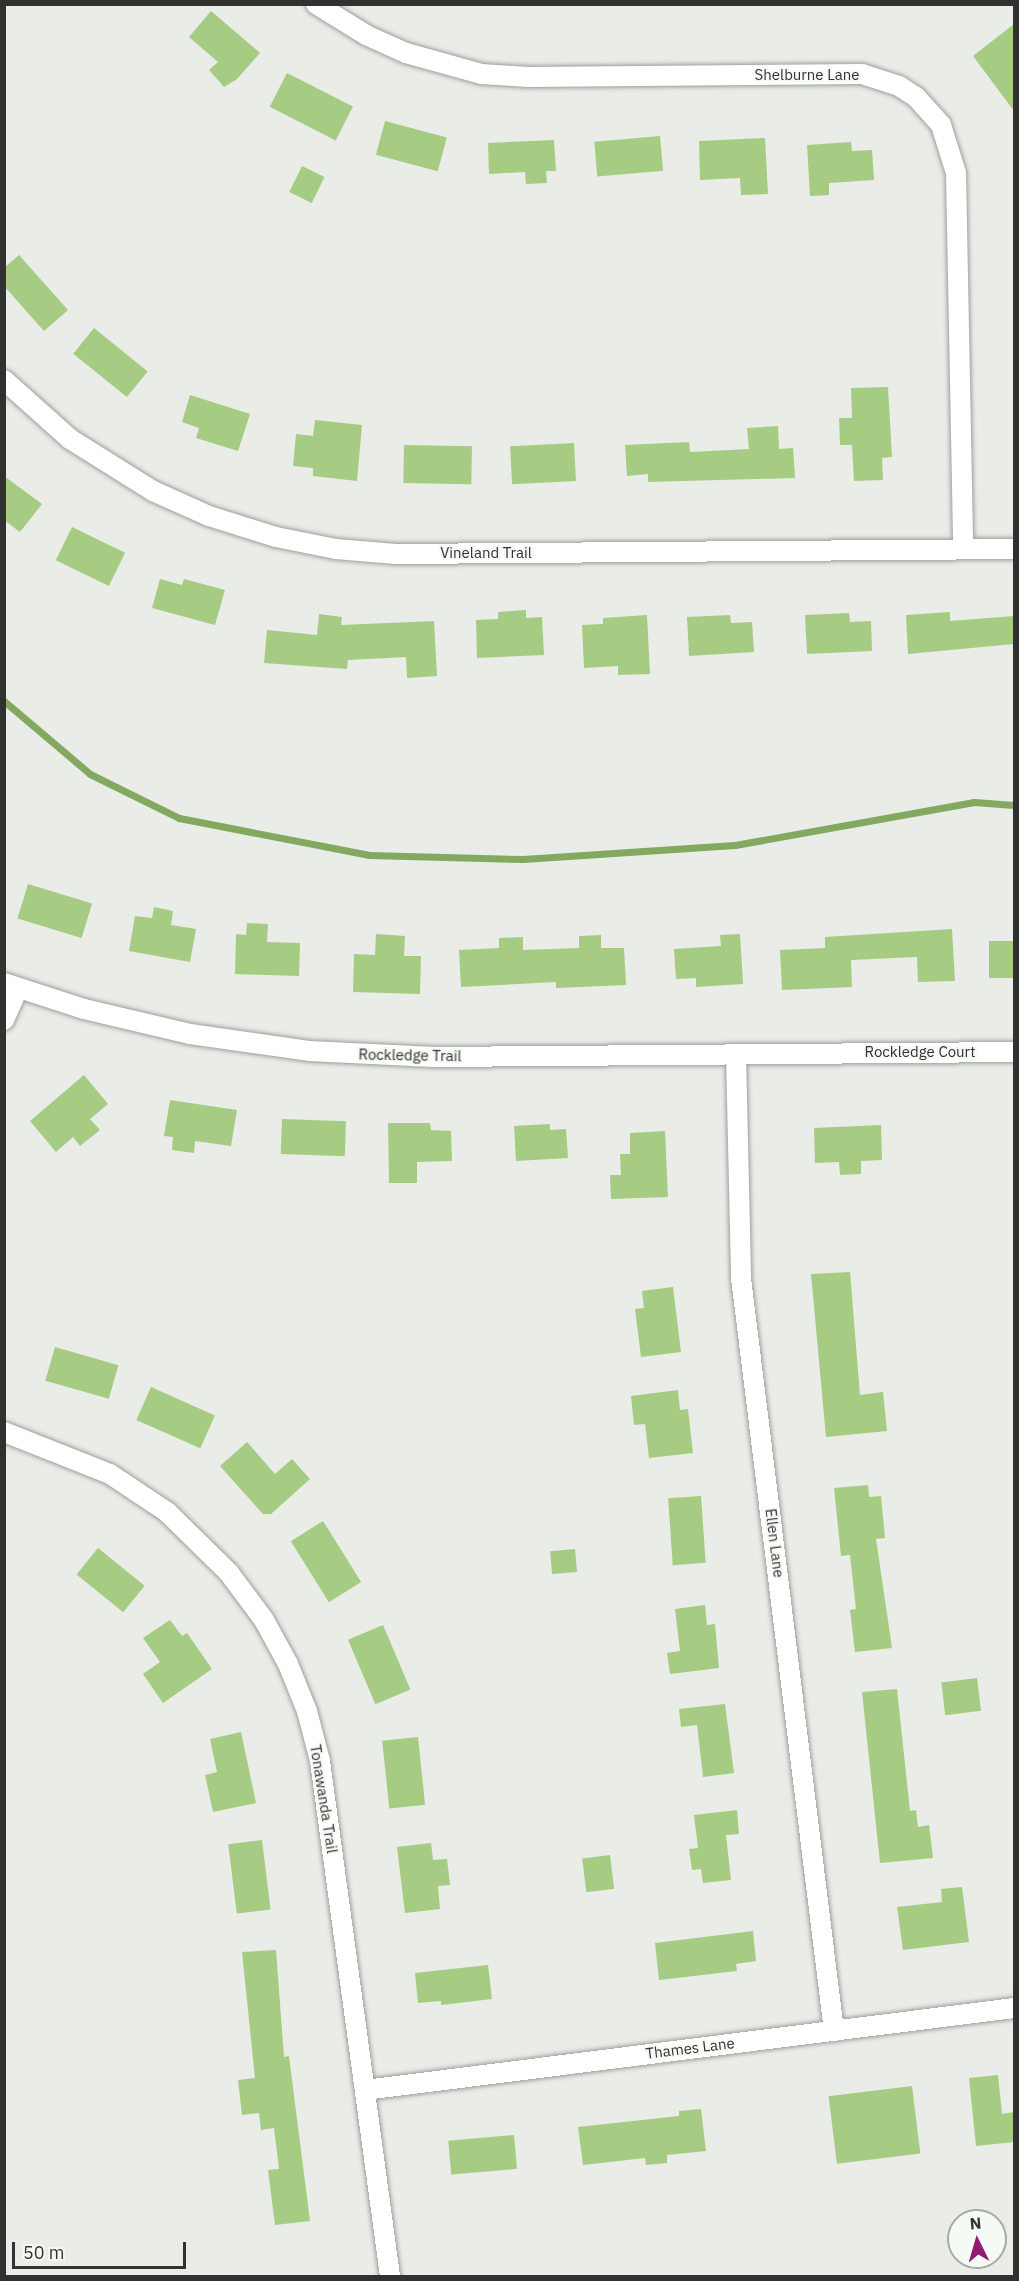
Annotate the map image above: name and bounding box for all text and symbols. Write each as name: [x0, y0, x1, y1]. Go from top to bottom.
street label: Shelburne Lane: [755, 66, 859, 84]
street label: Vineland Trail: [440, 544, 532, 562]
street label: Rockledge Court: [865, 1043, 975, 1061]
street label: Rockledge Trail: [358, 1045, 462, 1065]
street label: Ellen Lane: [762, 1507, 788, 1579]
street label: Tonawanda Trail: [307, 1743, 341, 1855]
street label: Thames Lane: [644, 2034, 736, 2062]
north arrow: [947, 2209, 1007, 2269]
text: N: [969, 2213, 982, 2234]
scale bar: [15, 2230, 189, 2268]
text: 50 m: [23, 2241, 65, 2264]

